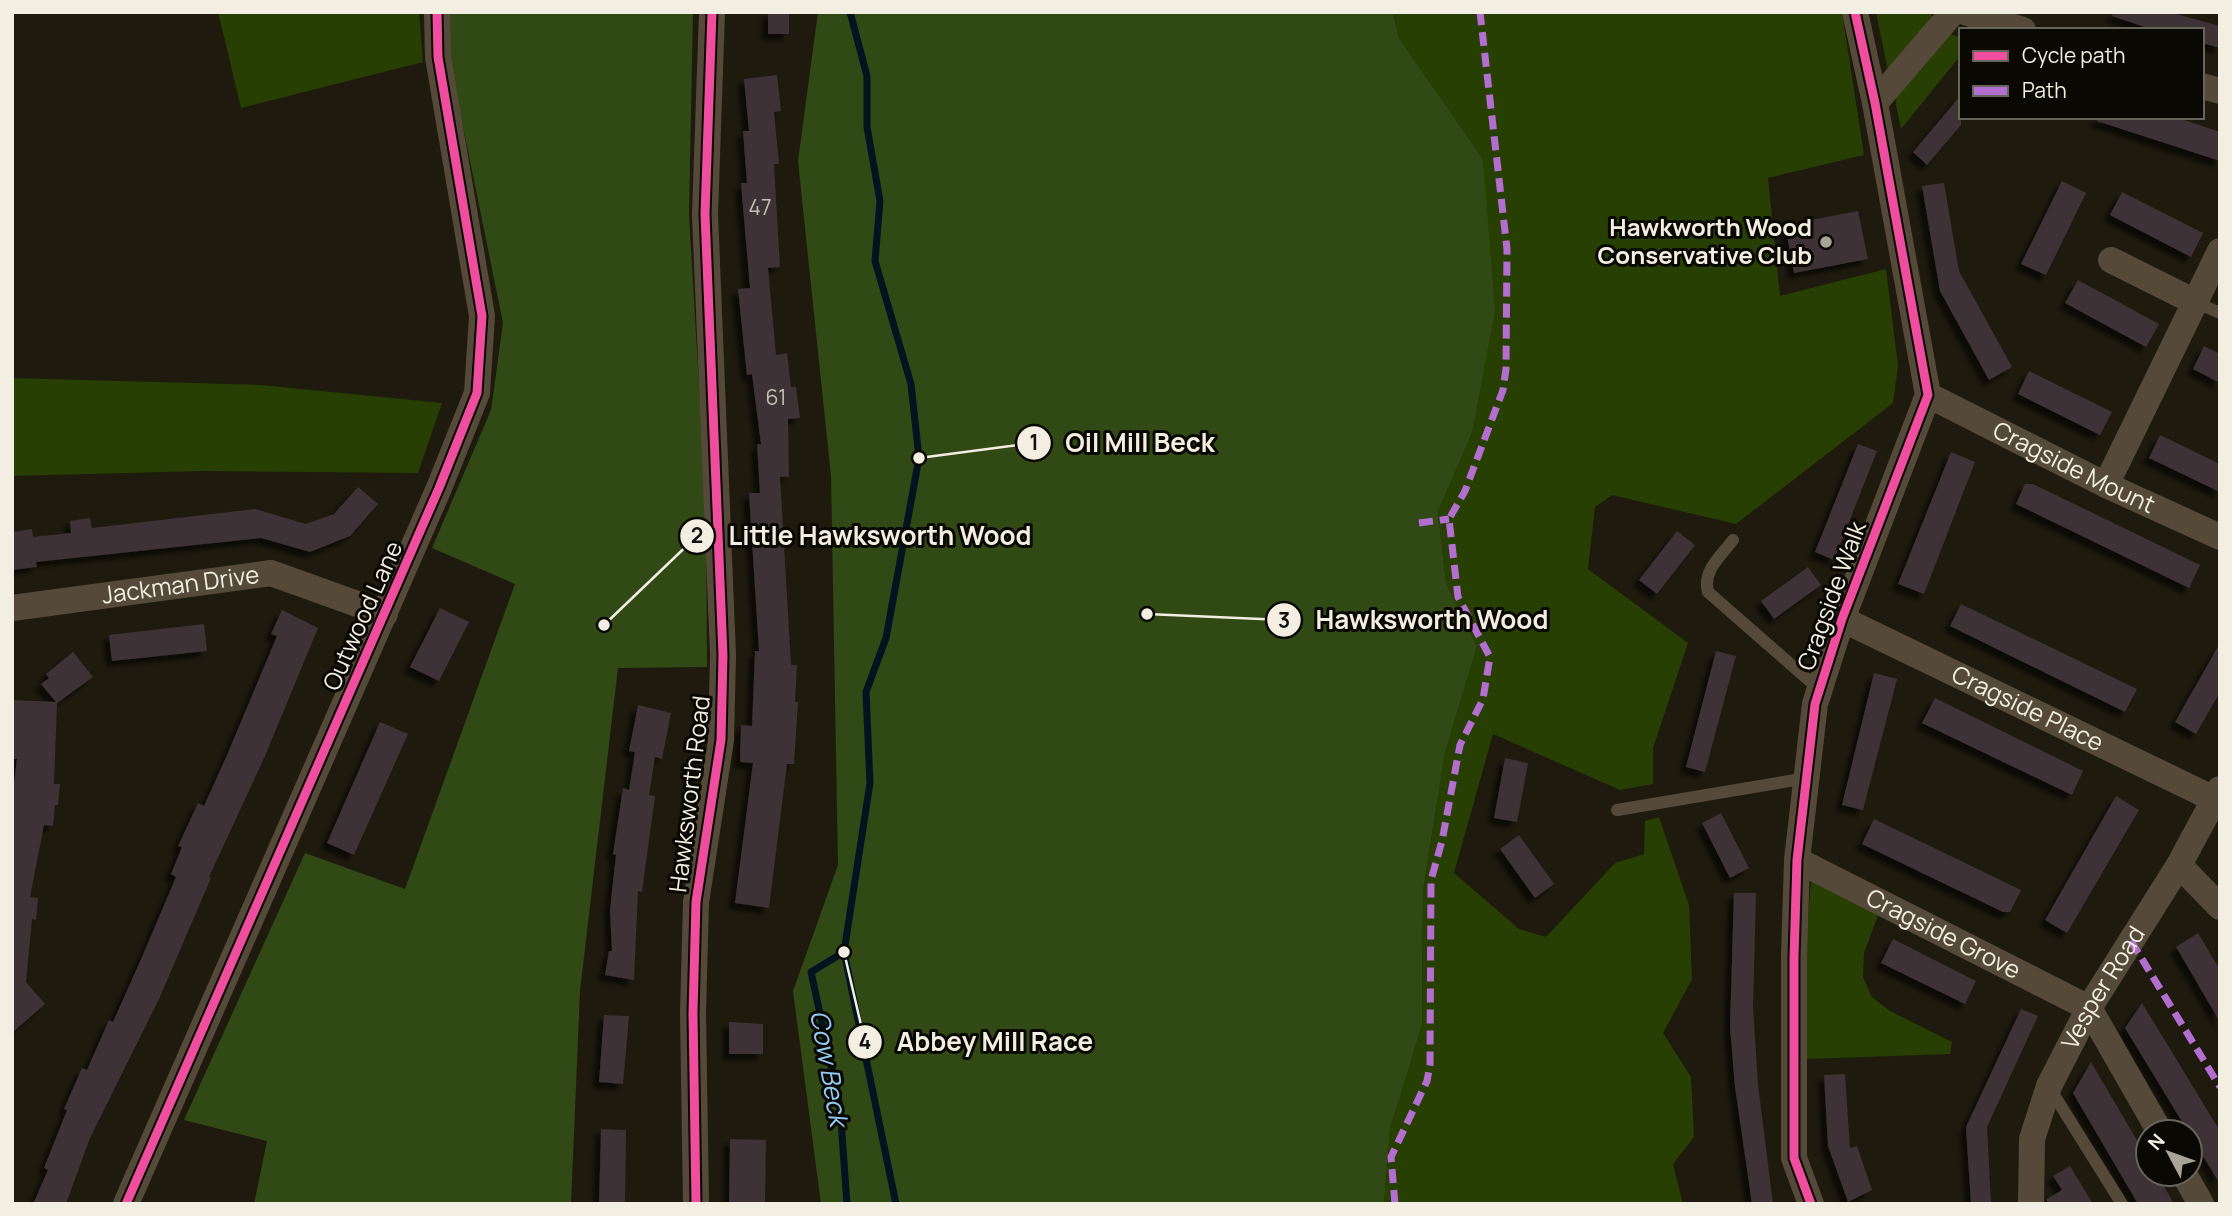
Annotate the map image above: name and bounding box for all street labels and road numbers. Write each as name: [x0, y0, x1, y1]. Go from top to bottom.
street label: Cragside Mount: [1988, 413, 2161, 520]
street label: Cragside Walk: [1788, 515, 1873, 675]
street label: Outwood Lane: [314, 535, 409, 695]
street label: Jackman Drive: [99, 557, 261, 611]
street label: Cragside Place: [1947, 657, 2109, 758]
street label: Hawksworth Road: [660, 694, 717, 894]
street label: Cragside Grove: [1861, 880, 2027, 986]
street label: Vesper Road: [2053, 919, 2152, 1054]

